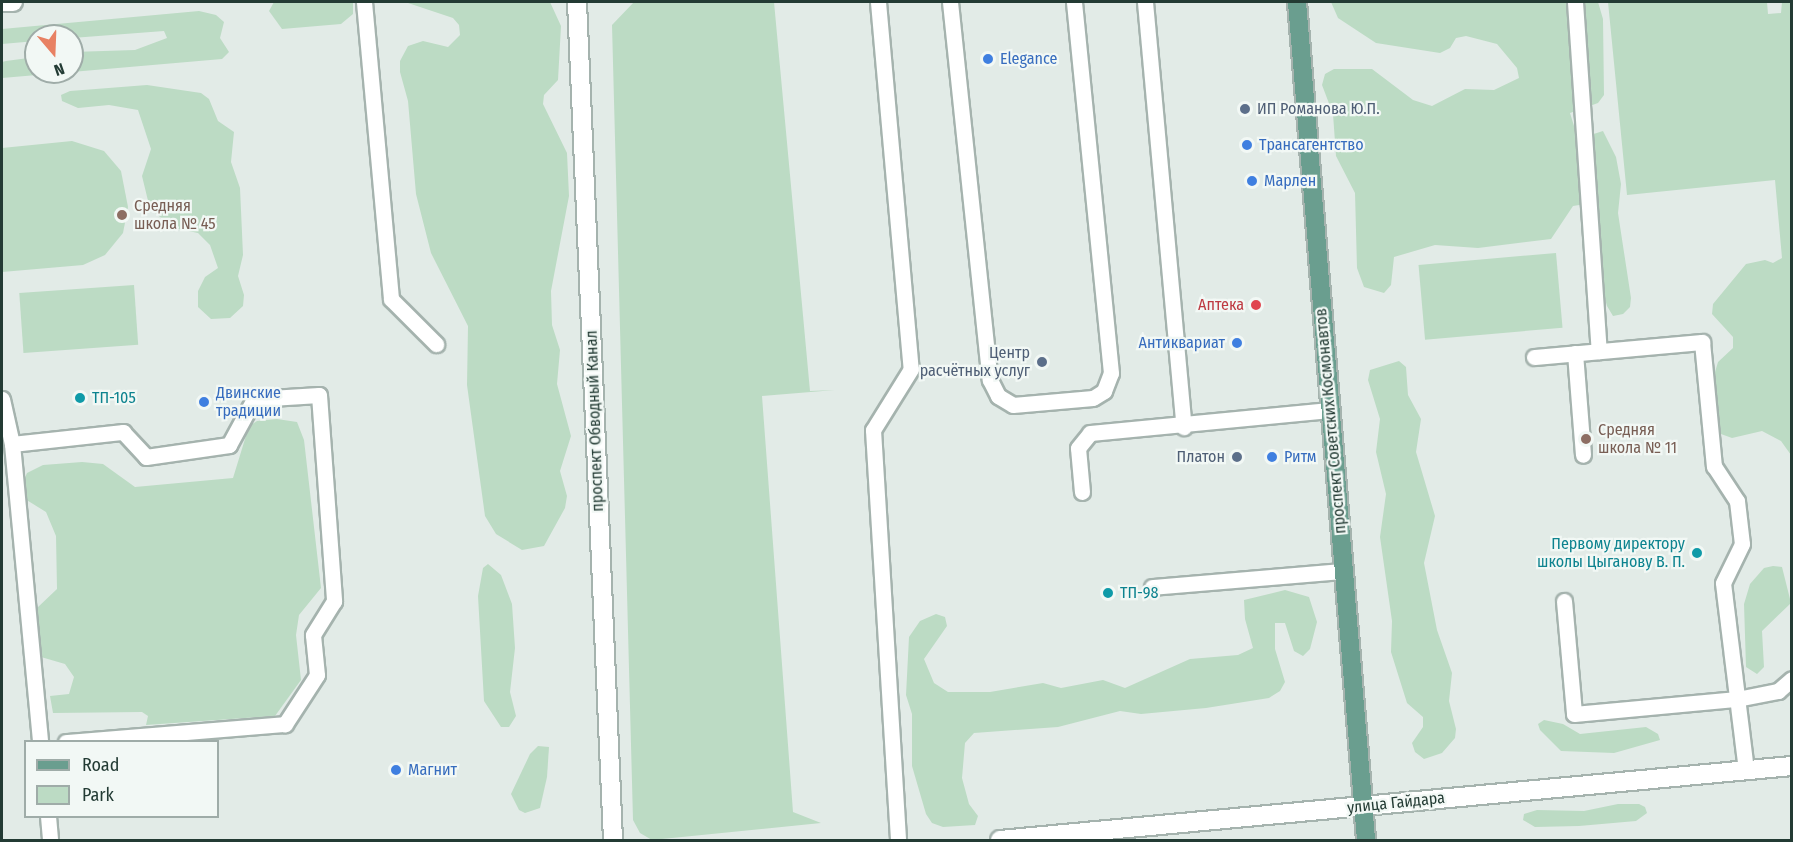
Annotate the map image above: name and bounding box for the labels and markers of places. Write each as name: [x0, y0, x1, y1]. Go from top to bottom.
place label: Elegance: [1000, 49, 1057, 69]
marker: Elegance: [981, 52, 995, 66]
place label: ИП Романова Ю.П.: [1257, 99, 1380, 119]
marker: ИП Романова Ю.П.: [1238, 102, 1252, 116]
place label: Трансагентство: [1259, 135, 1364, 155]
marker: Трансагентство: [1240, 138, 1254, 152]
place label: Марлен: [1264, 171, 1316, 191]
marker: Марлен: [1245, 174, 1259, 188]
place label: Средняя школа № 45: [134, 196, 216, 234]
marker: Средняя школа № 45: [115, 208, 129, 222]
place label: Аптека: [1198, 295, 1244, 315]
marker: Аптека: [1249, 298, 1263, 312]
place label: Антиквариат: [1139, 333, 1225, 353]
marker: Антиквариат: [1230, 336, 1244, 350]
place label: Центр расчётных услуг: [920, 343, 1030, 381]
marker: Центр расчётных услуг: [1035, 355, 1049, 369]
place label: Двинские традиции: [216, 383, 281, 421]
place label: ТП-105: [92, 388, 136, 408]
marker: ТП-105: [73, 391, 87, 405]
marker: Двинские традиции: [197, 395, 211, 409]
place label: Средняя школа № 11: [1598, 420, 1677, 458]
marker: Средняя школа № 11: [1579, 432, 1593, 446]
place label: Платон: [1177, 447, 1225, 467]
place label: Ритм: [1284, 447, 1317, 467]
marker: Платон: [1230, 450, 1244, 464]
marker: Ритм: [1265, 450, 1279, 464]
place label: Первому директору школы Цыганову В. П.: [1537, 534, 1685, 572]
marker: Первому директору школы Цыганову В. П.: [1690, 546, 1704, 560]
place label: ТП-98: [1120, 583, 1159, 603]
marker: ТП-98: [1101, 586, 1115, 600]
place label: Магнит: [408, 760, 457, 780]
marker: Магнит: [389, 763, 403, 777]

